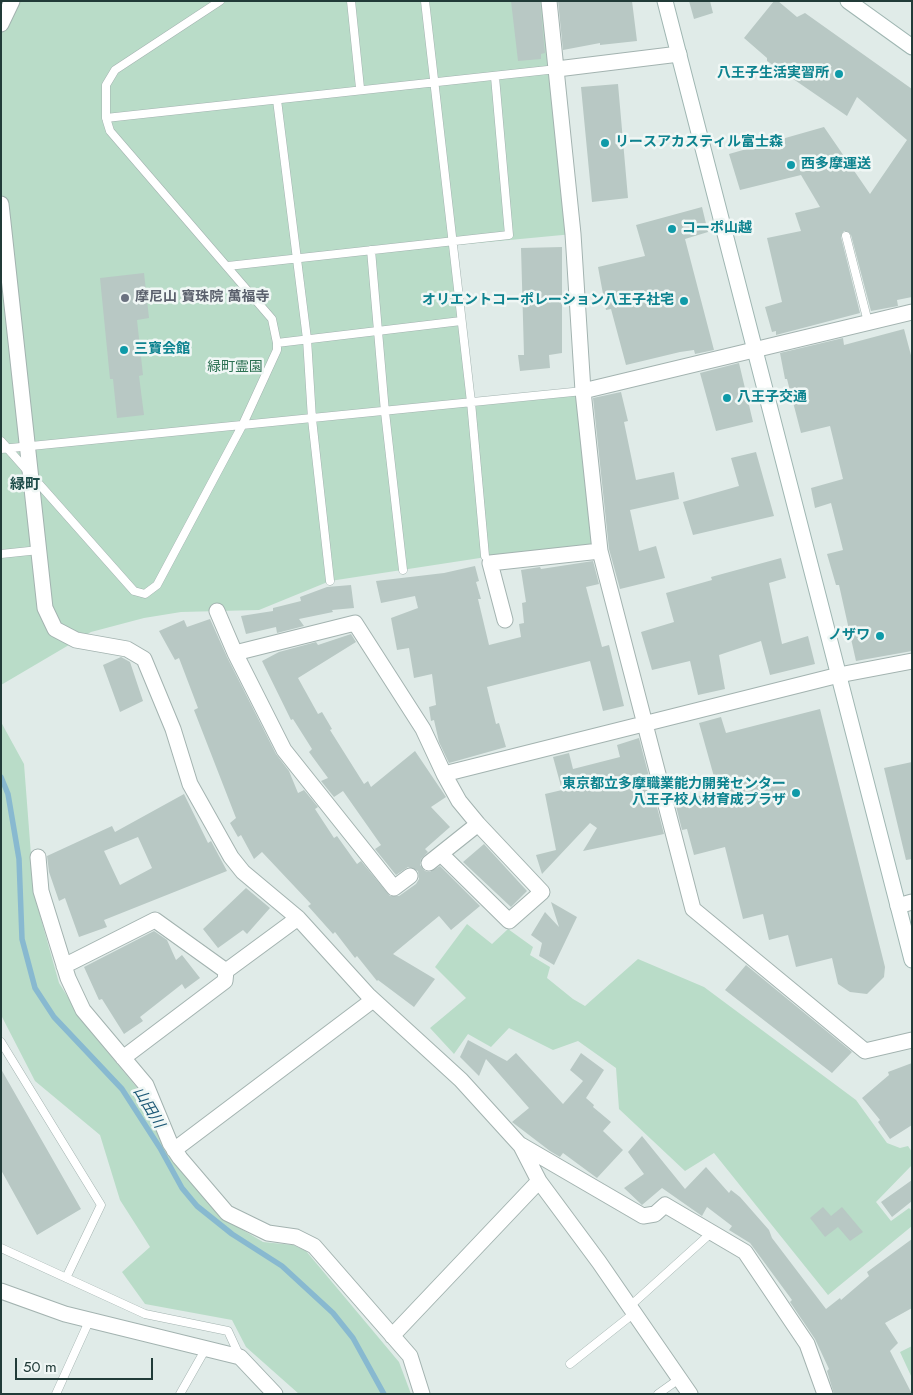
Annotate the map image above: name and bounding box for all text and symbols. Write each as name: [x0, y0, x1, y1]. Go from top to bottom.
place label: 八王子生活実習所: [717, 66, 829, 82]
marker: 八王子生活実習所: [833, 68, 845, 80]
place label: リースアカスティル富士森: [615, 135, 783, 151]
marker: リースアカスティル富士森: [599, 137, 611, 149]
place label: 西多摩運送: [801, 157, 871, 173]
marker: 西多摩運送: [785, 159, 797, 171]
place label: コーポ山越: [682, 221, 752, 237]
marker: コーポ山越: [666, 223, 678, 235]
place label: 摩尼山 寶珠院 萬福寺: [135, 290, 269, 306]
marker: 摩尼山 寶珠院 萬福寺: [119, 292, 131, 304]
place label: オリエントコーポレーション八王子社宅: [422, 293, 674, 309]
marker: オリエントコーポレーション八王子社宅: [678, 295, 690, 307]
place label: 三寶会館: [134, 342, 190, 358]
marker: 三寶会館: [118, 344, 130, 356]
park label: 緑町霊園: [207, 360, 263, 376]
place label: 八王子交通: [737, 390, 807, 406]
marker: 八王子交通: [721, 392, 733, 404]
district label: 緑町: [10, 476, 40, 494]
place label: ノザワ: [828, 628, 870, 644]
marker: ノザワ: [874, 630, 886, 642]
place label: 東京都立多摩職業能力開発センター 八王子校人材育成プラザ: [562, 777, 786, 810]
marker: 東京都立多摩職業能力開発センター 八王子校人材育成プラザ: [790, 787, 802, 799]
water label: 山田川: [129, 1084, 167, 1132]
scale bar: [18, 1348, 155, 1380]
text: 50 m: [23, 1356, 57, 1378]

